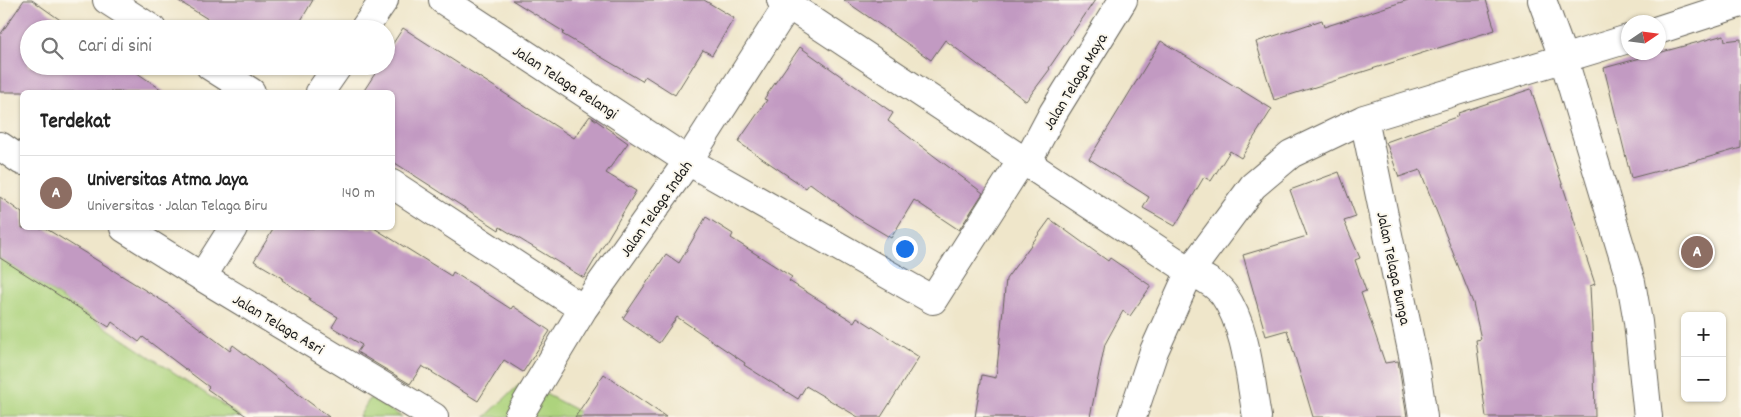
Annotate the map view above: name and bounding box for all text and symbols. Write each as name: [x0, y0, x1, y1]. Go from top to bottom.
north arrow: [1621, 15, 1666, 60]
search box: [20, 20, 395, 75]
street label: Jalan Telaga Maya: [1038, 29, 1114, 135]
icon: search: [38, 34, 66, 62]
text: Cari di sini: [78, 34, 152, 61]
street label: Jalan Telaga Pelangi: [507, 40, 622, 126]
text: Terdekat: [40, 108, 111, 138]
street label: Jalan Telaga Indah: [615, 156, 699, 262]
text: Universitas Atma Jaya: [87, 168, 248, 195]
text: A: [52, 182, 60, 205]
text: 140 m: [341, 182, 375, 205]
text: Universitas · Jalan Telaga Biru: [87, 195, 267, 218]
street label: Jalan Telaga Bunga: [1369, 210, 1416, 328]
pin: A: [1681, 233, 1713, 271]
your location: [892, 236, 918, 262]
street label: Jalan Telaga Asri: [228, 289, 328, 362]
map controls: [1681, 312, 1726, 402]
button: +: [1681, 312, 1726, 357]
button: −: [1681, 357, 1726, 402]

